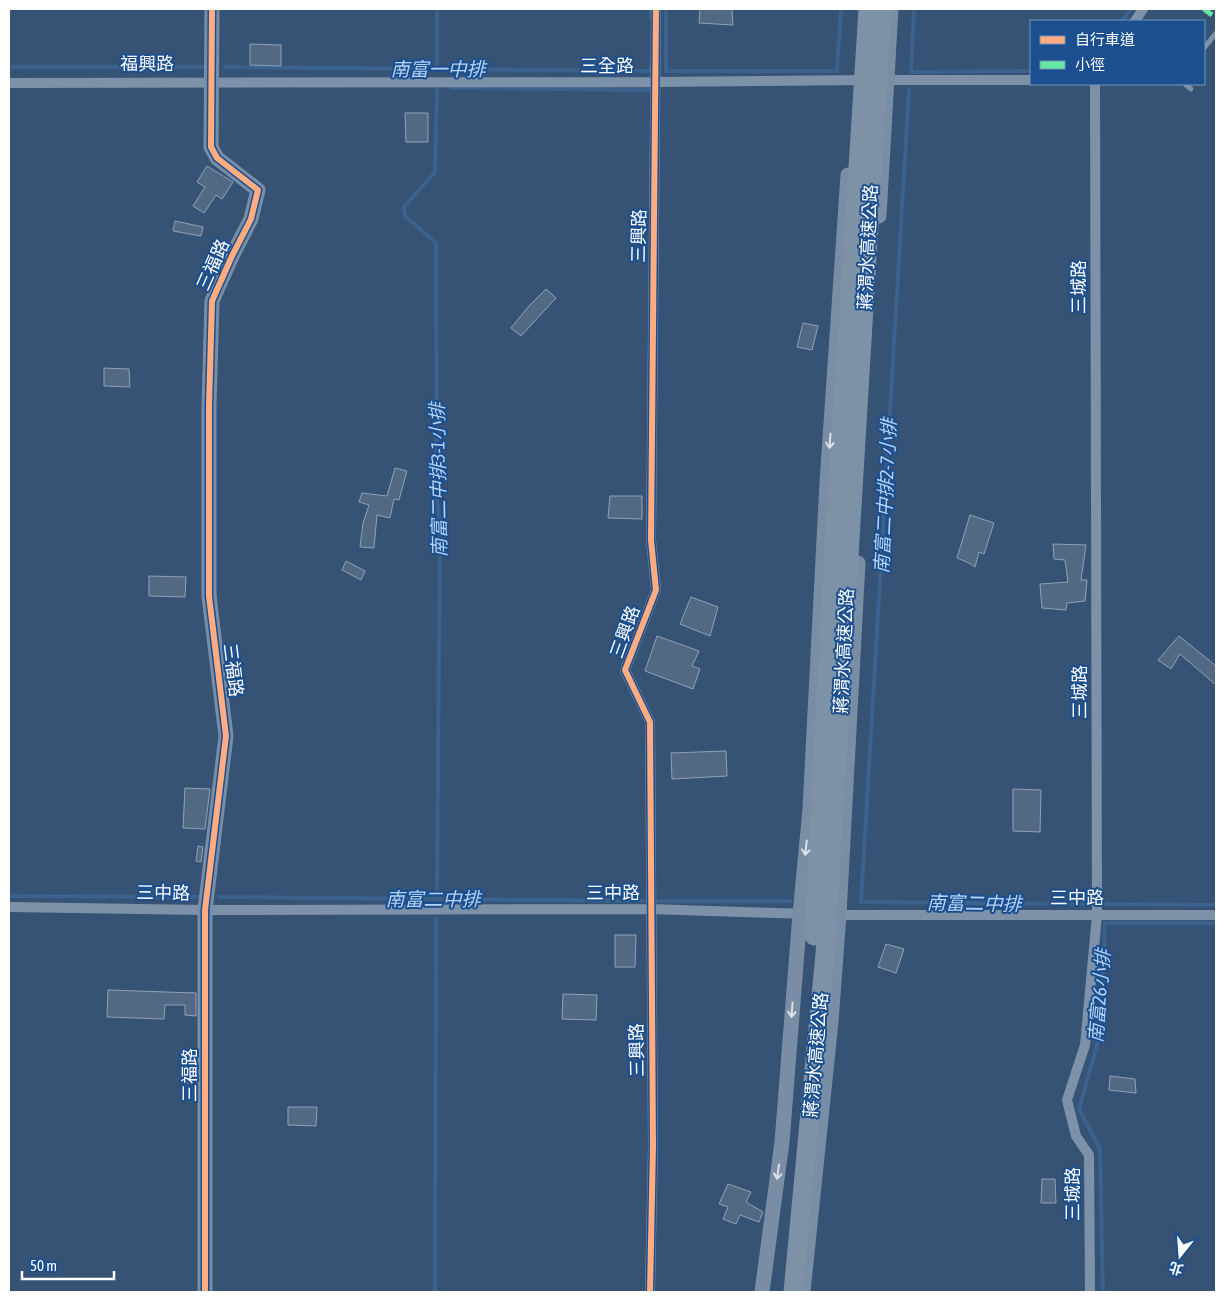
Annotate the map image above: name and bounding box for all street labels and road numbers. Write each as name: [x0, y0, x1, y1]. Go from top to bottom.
street label: 福興路: [120, 53, 174, 74]
street label: 三全路: [580, 55, 634, 76]
street label: 蔣渭水高速公路: [854, 184, 881, 310]
street label: 三興路: [628, 209, 649, 263]
street label: 三福路: [192, 236, 233, 294]
street label: 三城路: [1068, 260, 1089, 314]
street label: 蔣渭水高速公路: [830, 588, 857, 714]
street label: 三興路: [605, 603, 644, 661]
street label: 三福路: [220, 642, 247, 698]
street label: 三城路: [1069, 665, 1090, 719]
street label: 三中路: [136, 882, 190, 903]
street label: 三中路: [586, 882, 640, 903]
street label: 三中路: [1050, 887, 1104, 908]
street label: 蔣渭水高速公路: [800, 991, 831, 1119]
street label: 三興路: [626, 1023, 647, 1077]
street label: 三福路: [179, 1048, 200, 1102]
street label: 三城路: [1062, 1167, 1083, 1221]

